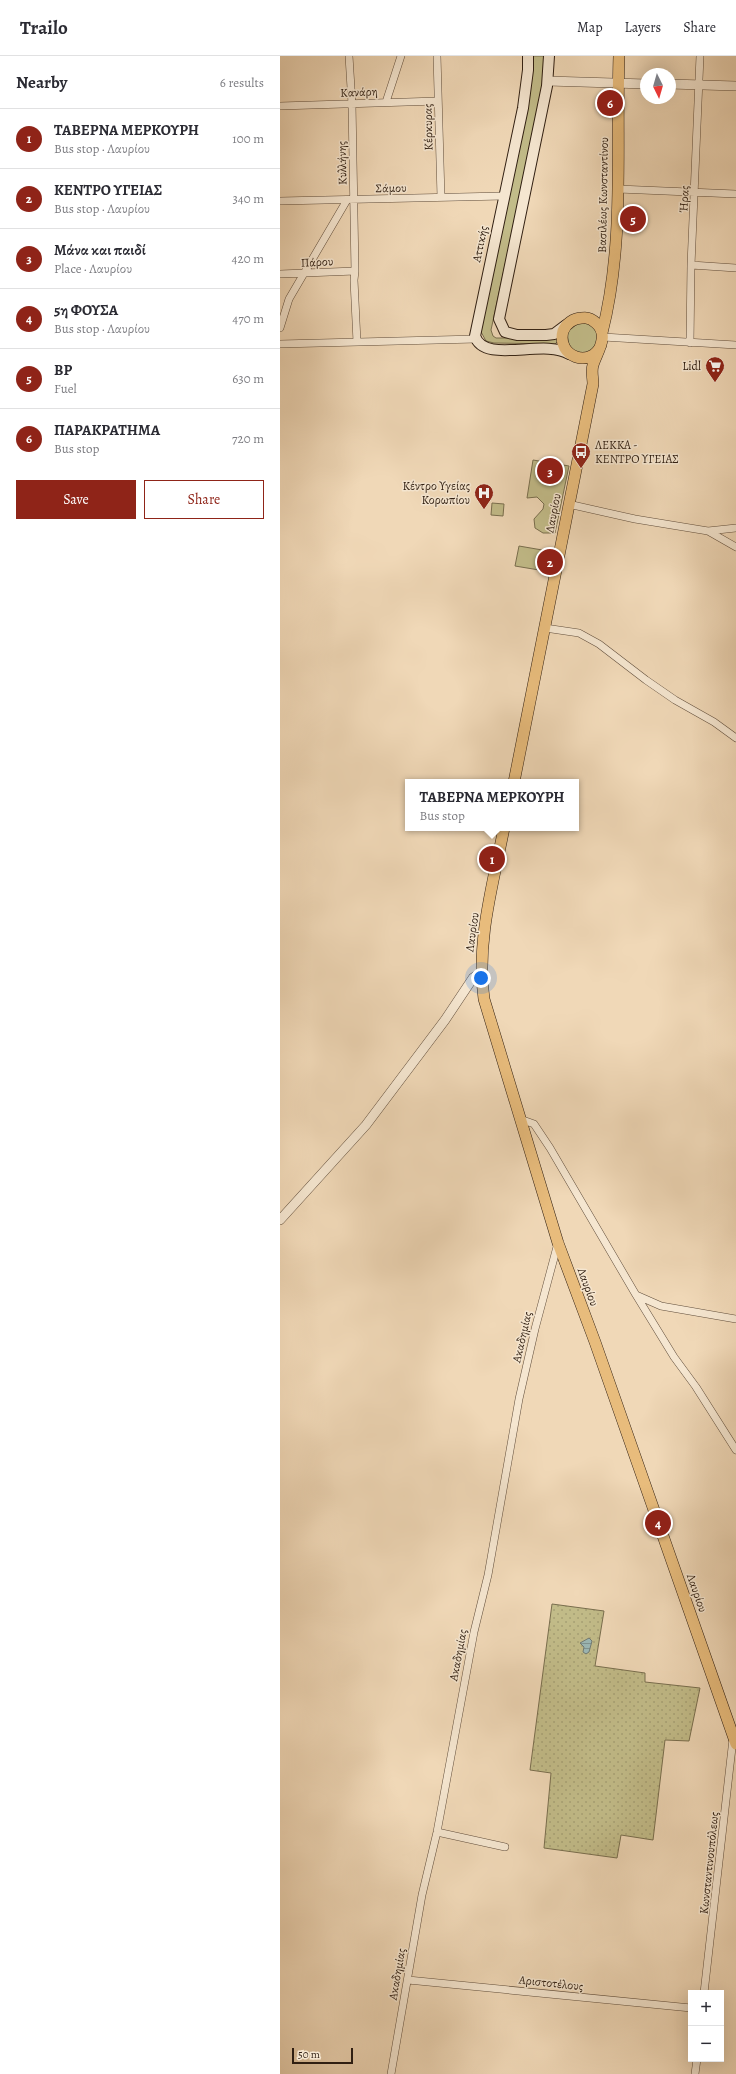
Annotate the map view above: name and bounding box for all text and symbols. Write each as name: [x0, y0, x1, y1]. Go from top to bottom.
text: Trailo: [20, 15, 68, 41]
text: Map: [577, 18, 603, 37]
text: Layers: [625, 18, 661, 37]
text: Share: [683, 18, 716, 37]
north arrow: [640, 68, 676, 104]
text: Nearby: [16, 71, 67, 94]
text: 6 results: [220, 74, 264, 91]
street label: Κανάρη: [340, 83, 378, 101]
pin: 6: [597, 88, 623, 118]
street label: Κέρκυρας: [420, 103, 436, 151]
text: ΤΑΒΕΡΝΑ ΜΕΡΚΟΥΡΗ: [54, 120, 199, 140]
text: 1: [27, 130, 31, 147]
text: 100 m: [232, 130, 264, 147]
street label: Βασιλέως Κωνσταντίνου: [594, 137, 612, 253]
text: Bus stop · Λαυρίου: [54, 140, 150, 157]
street label: Κυλλήνης: [334, 141, 350, 185]
text: ΚΕΝΤΡΟ ΥΓΕΙΑΣ: [54, 180, 162, 200]
street label: Σάμου: [375, 180, 407, 196]
street label: Ήρας: [675, 185, 693, 213]
text: 2: [26, 190, 32, 207]
text: 340 m: [232, 190, 264, 207]
text: Bus stop · Λαυρίου: [54, 200, 150, 217]
pin: 5: [620, 204, 646, 234]
street label: Αττικής: [468, 224, 492, 265]
text: Μάνα και παιδί: [54, 240, 146, 260]
text: 3: [26, 250, 32, 267]
text: 420 m: [232, 250, 264, 267]
street label: Πάρου: [300, 253, 334, 271]
text: Place · Λαυρίου: [54, 260, 132, 277]
text: 5η ΦΟΥΣΑ: [54, 300, 118, 320]
text: 4: [26, 310, 32, 327]
text: 470 m: [232, 310, 264, 327]
text: Bus stop · Λαυρίου: [54, 320, 150, 337]
supermarket icon: Lidl: [704, 355, 726, 383]
place label: Lidl: [682, 358, 701, 374]
text: BP: [54, 360, 72, 380]
text: 5: [26, 370, 32, 387]
text: 630 m: [232, 370, 264, 387]
text: Fuel: [54, 380, 77, 397]
text: ΠΑΡΑΚΡΑΤΗΜΑ: [54, 420, 160, 440]
text: 6: [26, 430, 32, 447]
text: 720 m: [232, 430, 264, 447]
place label: ΛΕΚΚΑ - ΚΕΝΤΡΟ ΥΓΕΙΑΣ: [594, 437, 679, 467]
text: Bus stop: [54, 440, 99, 457]
bus stop icon: ΛΕΚΚΑ - ΚΕΝΤΡΟ ΥΓΕΙΑΣ: [570, 441, 592, 469]
pin: 3: [537, 456, 563, 486]
place label: Κέντρο Υγείας Κορωπίου: [402, 478, 470, 508]
button: Save: [16, 480, 136, 519]
button: Share: [144, 480, 264, 519]
hospital icon: Κέντρο Υγείας Κορωπίου: [473, 482, 495, 510]
street label: Λαυρίου: [541, 492, 565, 535]
pin: 2: [537, 547, 563, 577]
popup: [405, 779, 579, 831]
text: ΤΑΒΕΡΝΑ ΜΕΡΚΟΥΡΗ: [419, 787, 565, 807]
text: Bus stop: [419, 807, 465, 824]
pin: 1: [479, 844, 505, 874]
street label: Λαυρίου: [461, 911, 483, 954]
your location: [471, 968, 491, 988]
street label: Λαυρίου: [573, 1265, 602, 1308]
street label: Ακαδημίας: [508, 1310, 536, 1365]
pin: 4: [645, 1508, 671, 1538]
street label: Λαυρίου: [683, 1571, 711, 1614]
street label: Ακαδημίας: [445, 1628, 471, 1683]
street label: Κωνσταντινουπόλεως: [696, 1811, 722, 1915]
street label: Ακαδημίας: [384, 1947, 409, 2002]
street label: Αριστοτέλους: [517, 1972, 584, 1994]
map controls: [688, 1990, 724, 2062]
button: +: [688, 1990, 724, 2026]
button: −: [688, 2026, 724, 2062]
scale bar: [292, 2046, 353, 2065]
text: 50 m: [298, 2047, 320, 2062]

